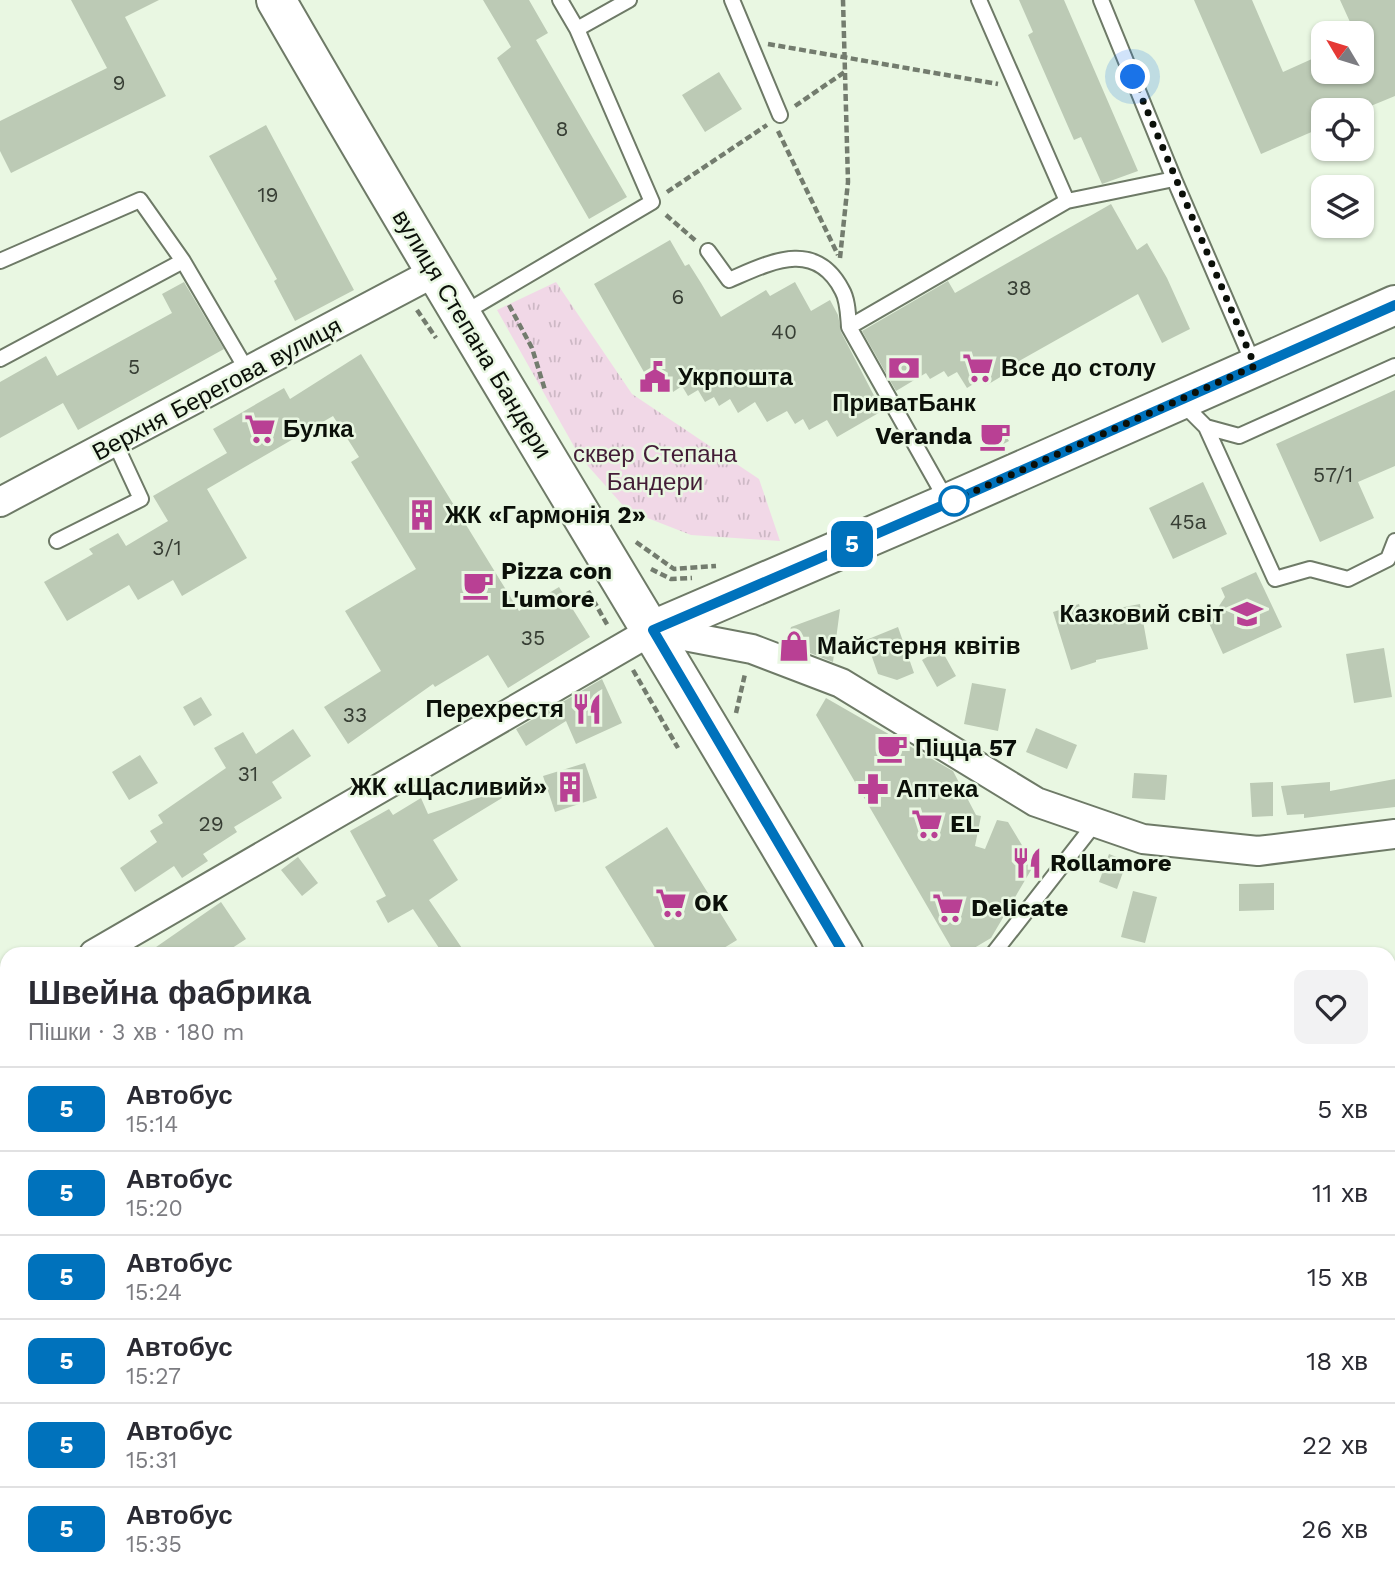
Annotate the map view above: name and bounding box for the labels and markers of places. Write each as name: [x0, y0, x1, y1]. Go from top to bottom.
bank icon: ПриватБанк: [887, 351, 921, 385]
supermarket icon: Все до столу: [961, 351, 995, 385]
place label: Все до столу: [1001, 354, 1156, 382]
public building icon: Укрпошта: [638, 360, 672, 394]
place label: Укрпошта: [678, 363, 794, 391]
place label: ПриватБанк: [832, 389, 977, 417]
supermarket icon: Булка: [243, 412, 277, 446]
place label: Булка: [283, 415, 354, 443]
cafe icon: Veranda: [978, 419, 1012, 453]
place label: Veranda: [875, 422, 972, 450]
unlabelled marker: [939, 486, 969, 516]
building icon: ЖК «Гармонія 2»: [405, 498, 439, 532]
place label: ЖК «Гармонія 2»: [444, 501, 646, 529]
place label: Pizza con L'umore: [501, 557, 612, 613]
cafe icon: Pizza con L'umore: [461, 568, 495, 602]
school or university icon: Казковий світ: [1230, 597, 1264, 631]
place label: Казковий світ: [1059, 600, 1224, 628]
shop icon: Майстерня квітів: [777, 629, 811, 663]
place label: Майстерня квітів: [817, 632, 1020, 660]
restaurant icon: Перехрестя: [570, 692, 604, 726]
place label: Перехрестя: [426, 695, 564, 723]
cafe icon: Піцца 57: [875, 731, 909, 765]
place label: Піцца 57: [915, 734, 1017, 762]
building icon: ЖК «Щасливий»: [553, 770, 587, 804]
pharmacy icon: Аптека: [856, 772, 890, 806]
place label: ЖК «Щасливий»: [349, 773, 547, 801]
place label: Аптека: [896, 775, 979, 803]
supermarket icon: EL: [910, 807, 944, 841]
place label: EL: [950, 810, 980, 838]
restaurant icon: Rollamore: [1010, 846, 1044, 880]
place label: Rollamore: [1050, 849, 1172, 877]
supermarket icon: OK: [654, 886, 688, 920]
place label: OK: [694, 889, 729, 917]
supermarket icon: Delicate: [931, 891, 965, 925]
place label: Delicate: [971, 894, 1068, 922]

